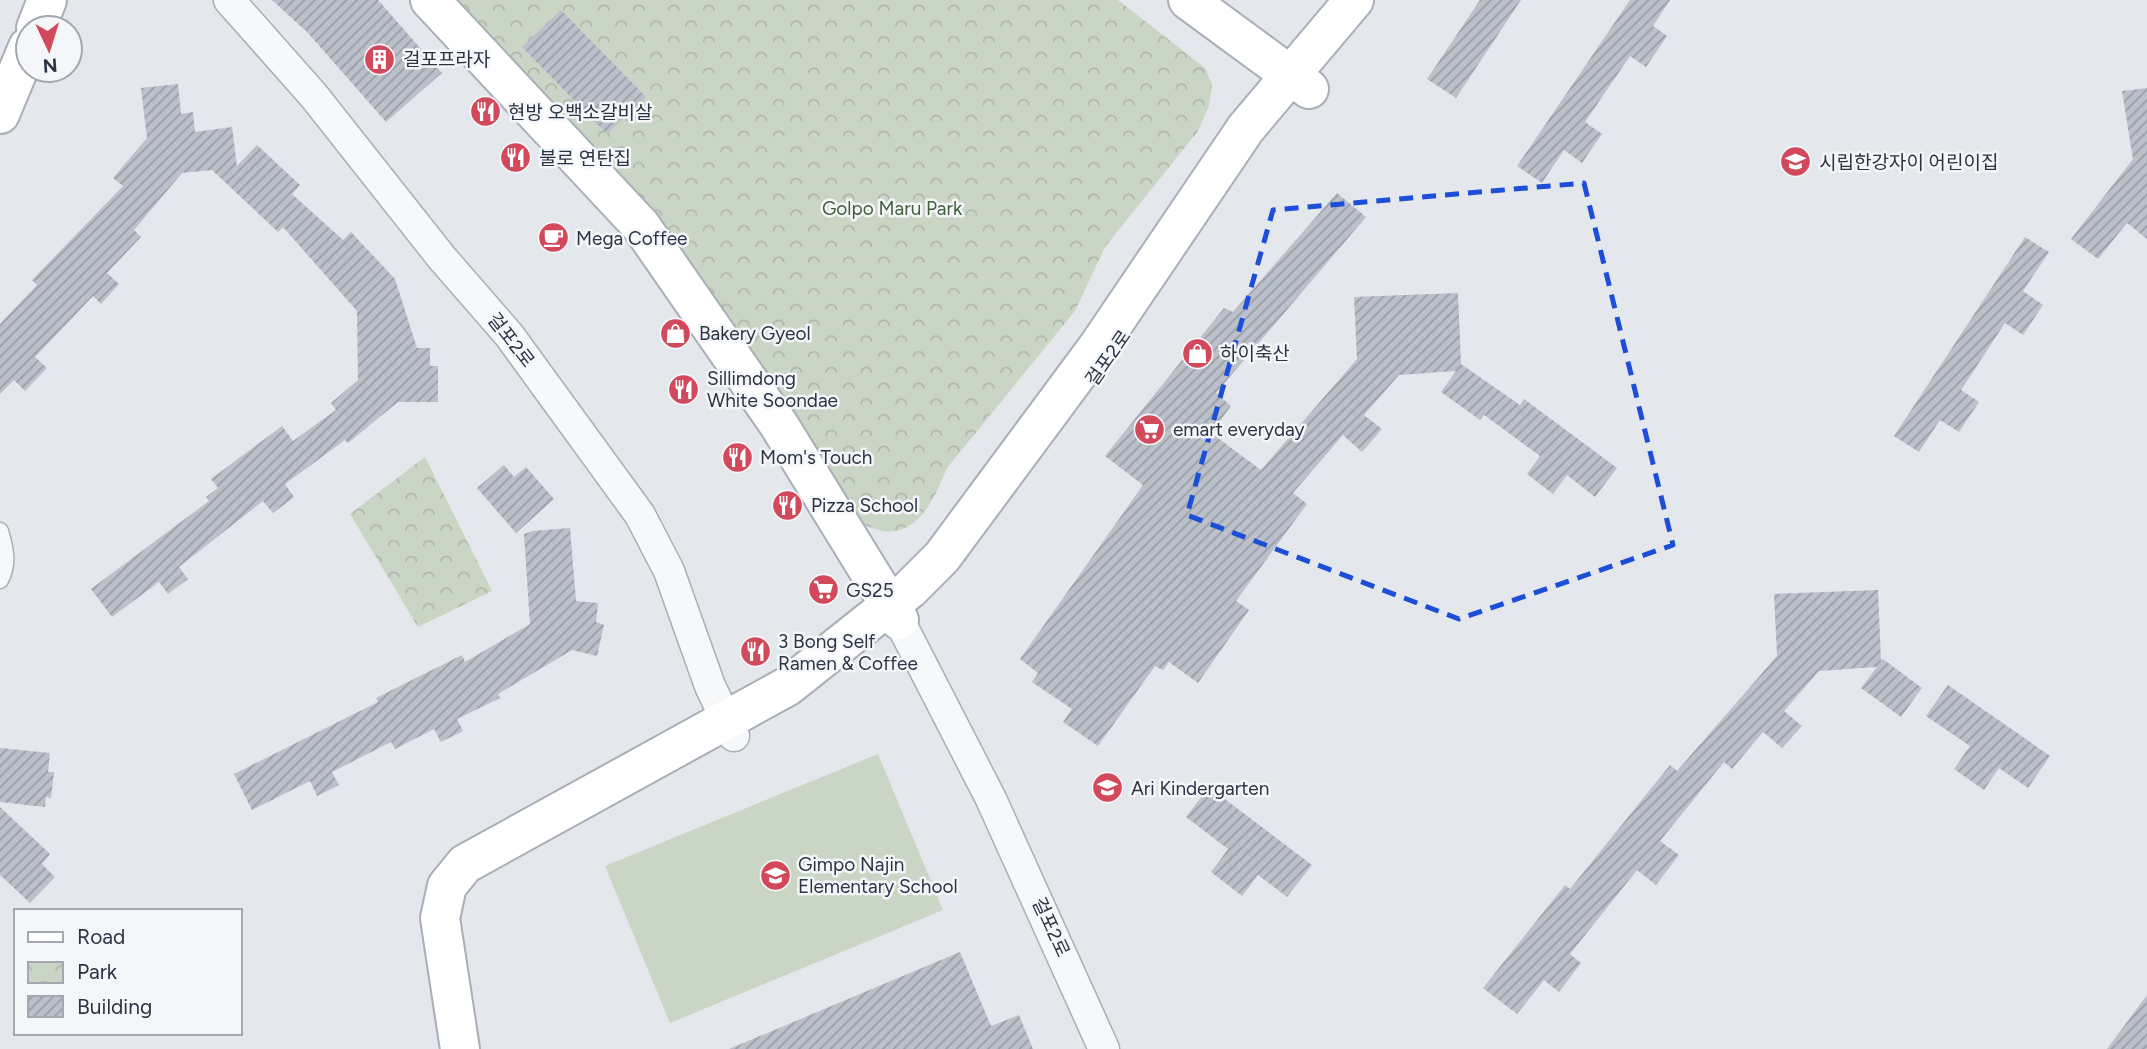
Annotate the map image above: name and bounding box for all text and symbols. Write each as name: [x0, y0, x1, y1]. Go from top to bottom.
north arrow: [14, 14, 84, 84]
building icon: 걸포프라자: [363, 42, 397, 76]
place label: 걸포프라자: [403, 48, 490, 71]
text: N: [42, 53, 58, 77]
restaurant icon: 현방 오백소갈비살: [468, 95, 502, 129]
place label: 현방 오백소갈비살: [508, 101, 653, 124]
restaurant icon: 불로 연탄집: [499, 141, 533, 175]
school or university icon: 시립한강자이 어린이집: [1779, 145, 1813, 179]
place label: 불로 연탄집: [539, 147, 631, 170]
place label: 시립한강자이 어린이집: [1819, 151, 1999, 174]
park label: Golpo Maru Park: [822, 197, 963, 220]
cafe icon: Mega Coffee: [536, 221, 570, 255]
place label: Mega Coffee: [576, 227, 687, 250]
street label: 걸포2로: [483, 308, 539, 372]
shop icon: Bakery Gyeol: [659, 316, 693, 350]
place label: Bakery Gyeol: [699, 322, 811, 345]
street label: 걸포2로: [1080, 326, 1136, 390]
shop icon: 하이축산: [1180, 336, 1214, 370]
place label: 하이축산: [1220, 342, 1290, 365]
place label: Sillimdong White Soondae: [707, 367, 838, 412]
restaurant icon: Sillimdong White Soondae: [667, 372, 701, 406]
supermarket icon: emart everyday: [1133, 412, 1167, 446]
place label: emart everyday: [1173, 418, 1305, 441]
restaurant icon: Mom's Touch: [720, 440, 754, 474]
place label: Mom's Touch: [760, 446, 872, 469]
restaurant icon: Pizza School: [771, 488, 805, 522]
place label: Pizza School: [811, 494, 918, 517]
supermarket icon: GS25: [806, 573, 840, 607]
place label: GS25: [846, 579, 894, 602]
place label: 3 Bong Self Ramen & Coffee: [778, 630, 918, 675]
restaurant icon: 3 Bong Self Ramen & Coffee: [738, 635, 772, 669]
school or university icon: Ari Kindergarten: [1091, 771, 1125, 805]
place label: Ari Kindergarten: [1131, 777, 1269, 800]
place label: Gimpo Najin Elementary School: [798, 853, 958, 898]
school or university icon: Gimpo Najin Elementary School: [758, 858, 792, 892]
street label: 걸포2로: [1027, 894, 1075, 960]
legend: [14, 909, 242, 1035]
text: Road: [77, 924, 125, 949]
text: Park: [77, 959, 118, 984]
text: Building: [77, 994, 152, 1019]

